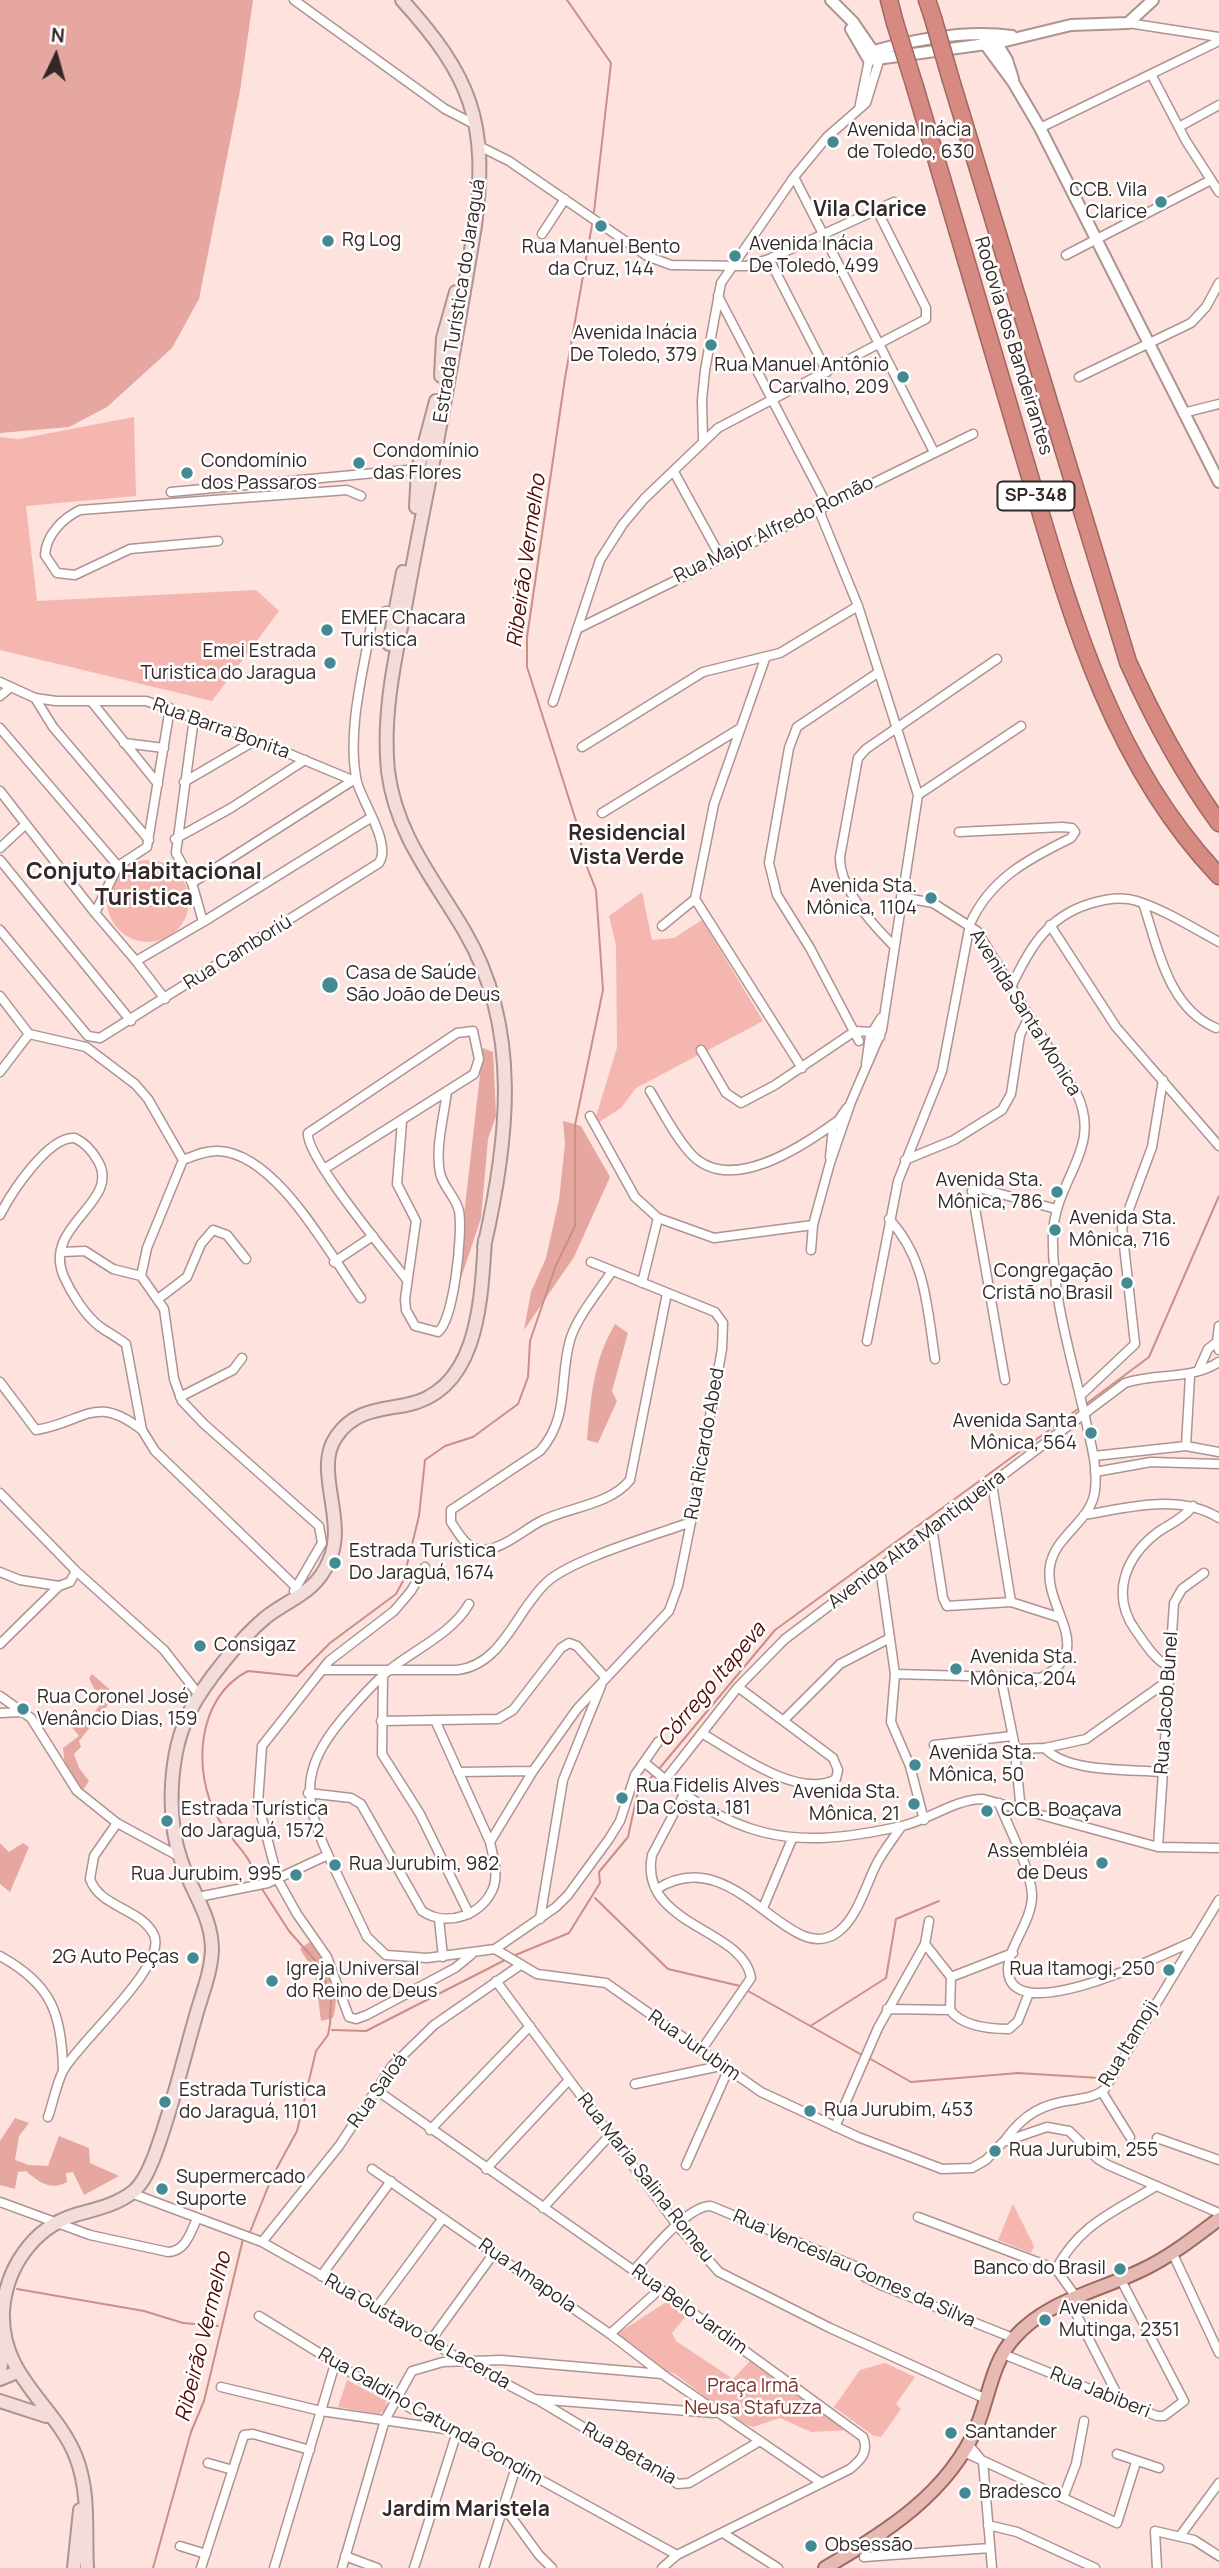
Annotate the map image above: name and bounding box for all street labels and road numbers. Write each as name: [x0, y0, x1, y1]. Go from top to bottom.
street label: Estrada Turística do Jaraguá: [429, 177, 491, 425]
street label: Rodovia dos Bandeirantes: [969, 234, 1057, 458]
street label: Rua Major Alfredo Romão: [671, 472, 877, 588]
road number: SP-348: [998, 482, 1074, 510]
street label: Rua Barra Bonita: [149, 694, 293, 764]
street label: Rua Camboriú: [180, 911, 296, 995]
street label: Avenida Santa Monica: [964, 925, 1086, 1101]
street label: Rua Ricardo Abed: [680, 1366, 730, 1522]
street label: Avenida Alta Mantiqueira: [824, 1466, 1010, 1614]
street label: Rua Jacob Bunel: [1151, 1631, 1183, 1775]
street label: Rua Itamoji: [1094, 1997, 1164, 2091]
street label: Rua Jurubim: [643, 2006, 745, 2086]
street label: Rua Saloá: [343, 2049, 413, 2133]
street label: Rua Maria Salina Romeu: [572, 2089, 718, 2267]
street label: Rua Venceslau Gomes da Silva: [729, 2205, 979, 2333]
street label: Rua Amapola: [474, 2234, 580, 2318]
street label: Rua Belo Jardim: [627, 2260, 751, 2360]
street label: Rua Gustavo de Lacerda: [320, 2269, 514, 2395]
street label: Rua Galdino Catunda Gondim: [314, 2343, 546, 2491]
street label: Rua Jabiberi: [1046, 2363, 1154, 2423]
street label: Rua Betania: [578, 2418, 680, 2490]

